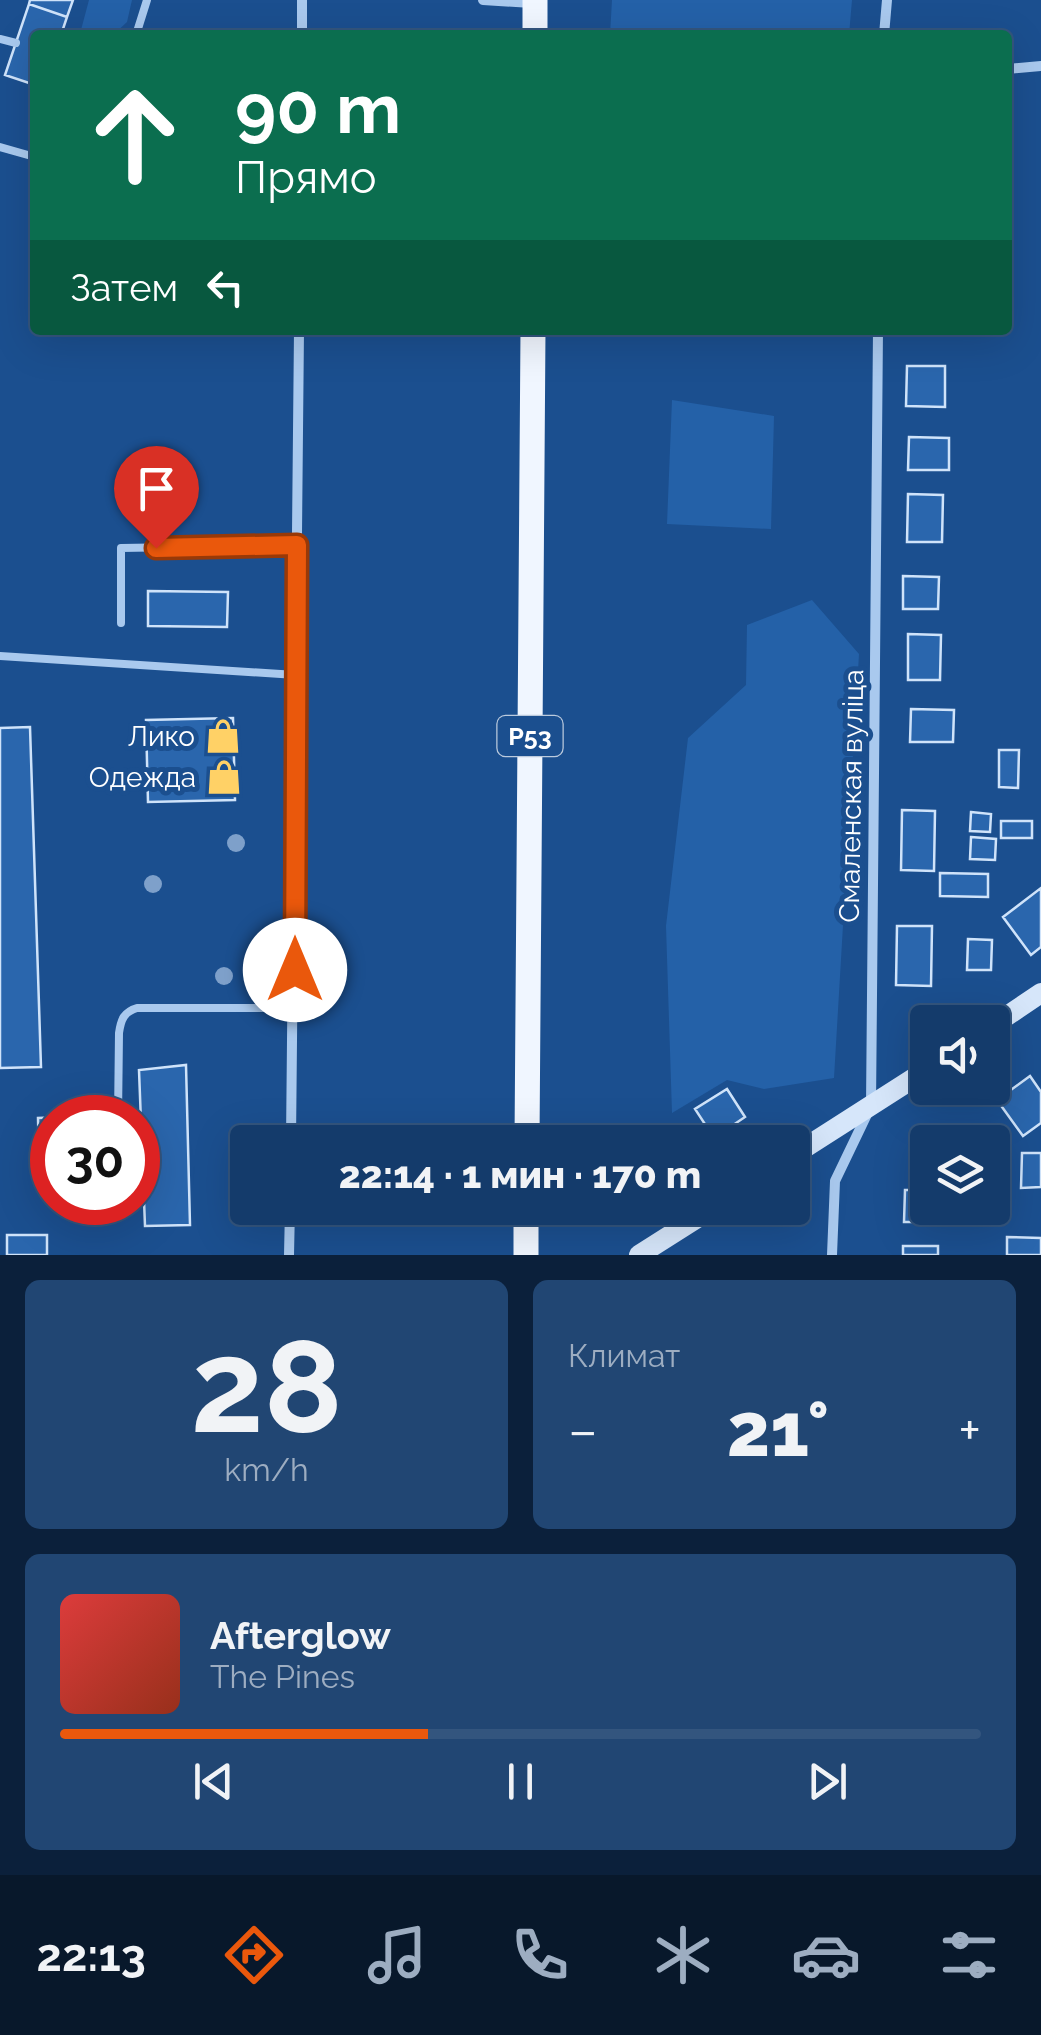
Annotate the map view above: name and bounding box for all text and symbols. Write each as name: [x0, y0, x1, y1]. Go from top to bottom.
text: 90 m: [235, 67, 401, 149]
icon: ahead: [70, 70, 200, 200]
text: Прямо: [235, 151, 377, 204]
icon: left: [198, 260, 253, 315]
text: Затем: [70, 265, 178, 310]
pin: [114, 446, 199, 549]
icon: arrive: [129, 461, 184, 516]
street label: Смаленская вуліца: [833, 669, 870, 923]
road number: Р53: [498, 716, 562, 756]
shop icon: Лико: [204, 717, 242, 755]
place label: Лико: [128, 720, 195, 753]
shop icon: Одежда: [205, 758, 243, 796]
place label: Одежда: [89, 761, 196, 794]
position arrow: [243, 918, 347, 1022]
map controls: [910, 1005, 1010, 1225]
button: sound: [910, 1005, 1010, 1105]
speed limit sign: 30: [30, 1095, 160, 1225]
button: layers: [910, 1125, 1010, 1225]
text: 22:14 · 1 мин · 170 m: [339, 1152, 701, 1197]
text: 28: [191, 1310, 342, 1462]
text: Климат: [568, 1337, 680, 1374]
text: 21°: [727, 1385, 829, 1474]
text: −: [568, 1398, 598, 1463]
text: +: [958, 1398, 981, 1463]
text: km/h: [224, 1451, 309, 1488]
text: Afterglow: [210, 1613, 391, 1658]
text: The Pines: [210, 1658, 355, 1695]
icon: previous: [186, 1754, 241, 1809]
icon: pause: [493, 1754, 548, 1809]
icon: next: [800, 1754, 855, 1809]
icon: directions: [219, 1920, 289, 1990]
icon: music: [362, 1920, 432, 1990]
icon: phone: [505, 1920, 575, 1990]
icon: climate: [648, 1920, 718, 1990]
icon: car: [791, 1920, 861, 1990]
icon: filters: [934, 1920, 1004, 1990]
text: 22:13: [37, 1929, 146, 1982]

